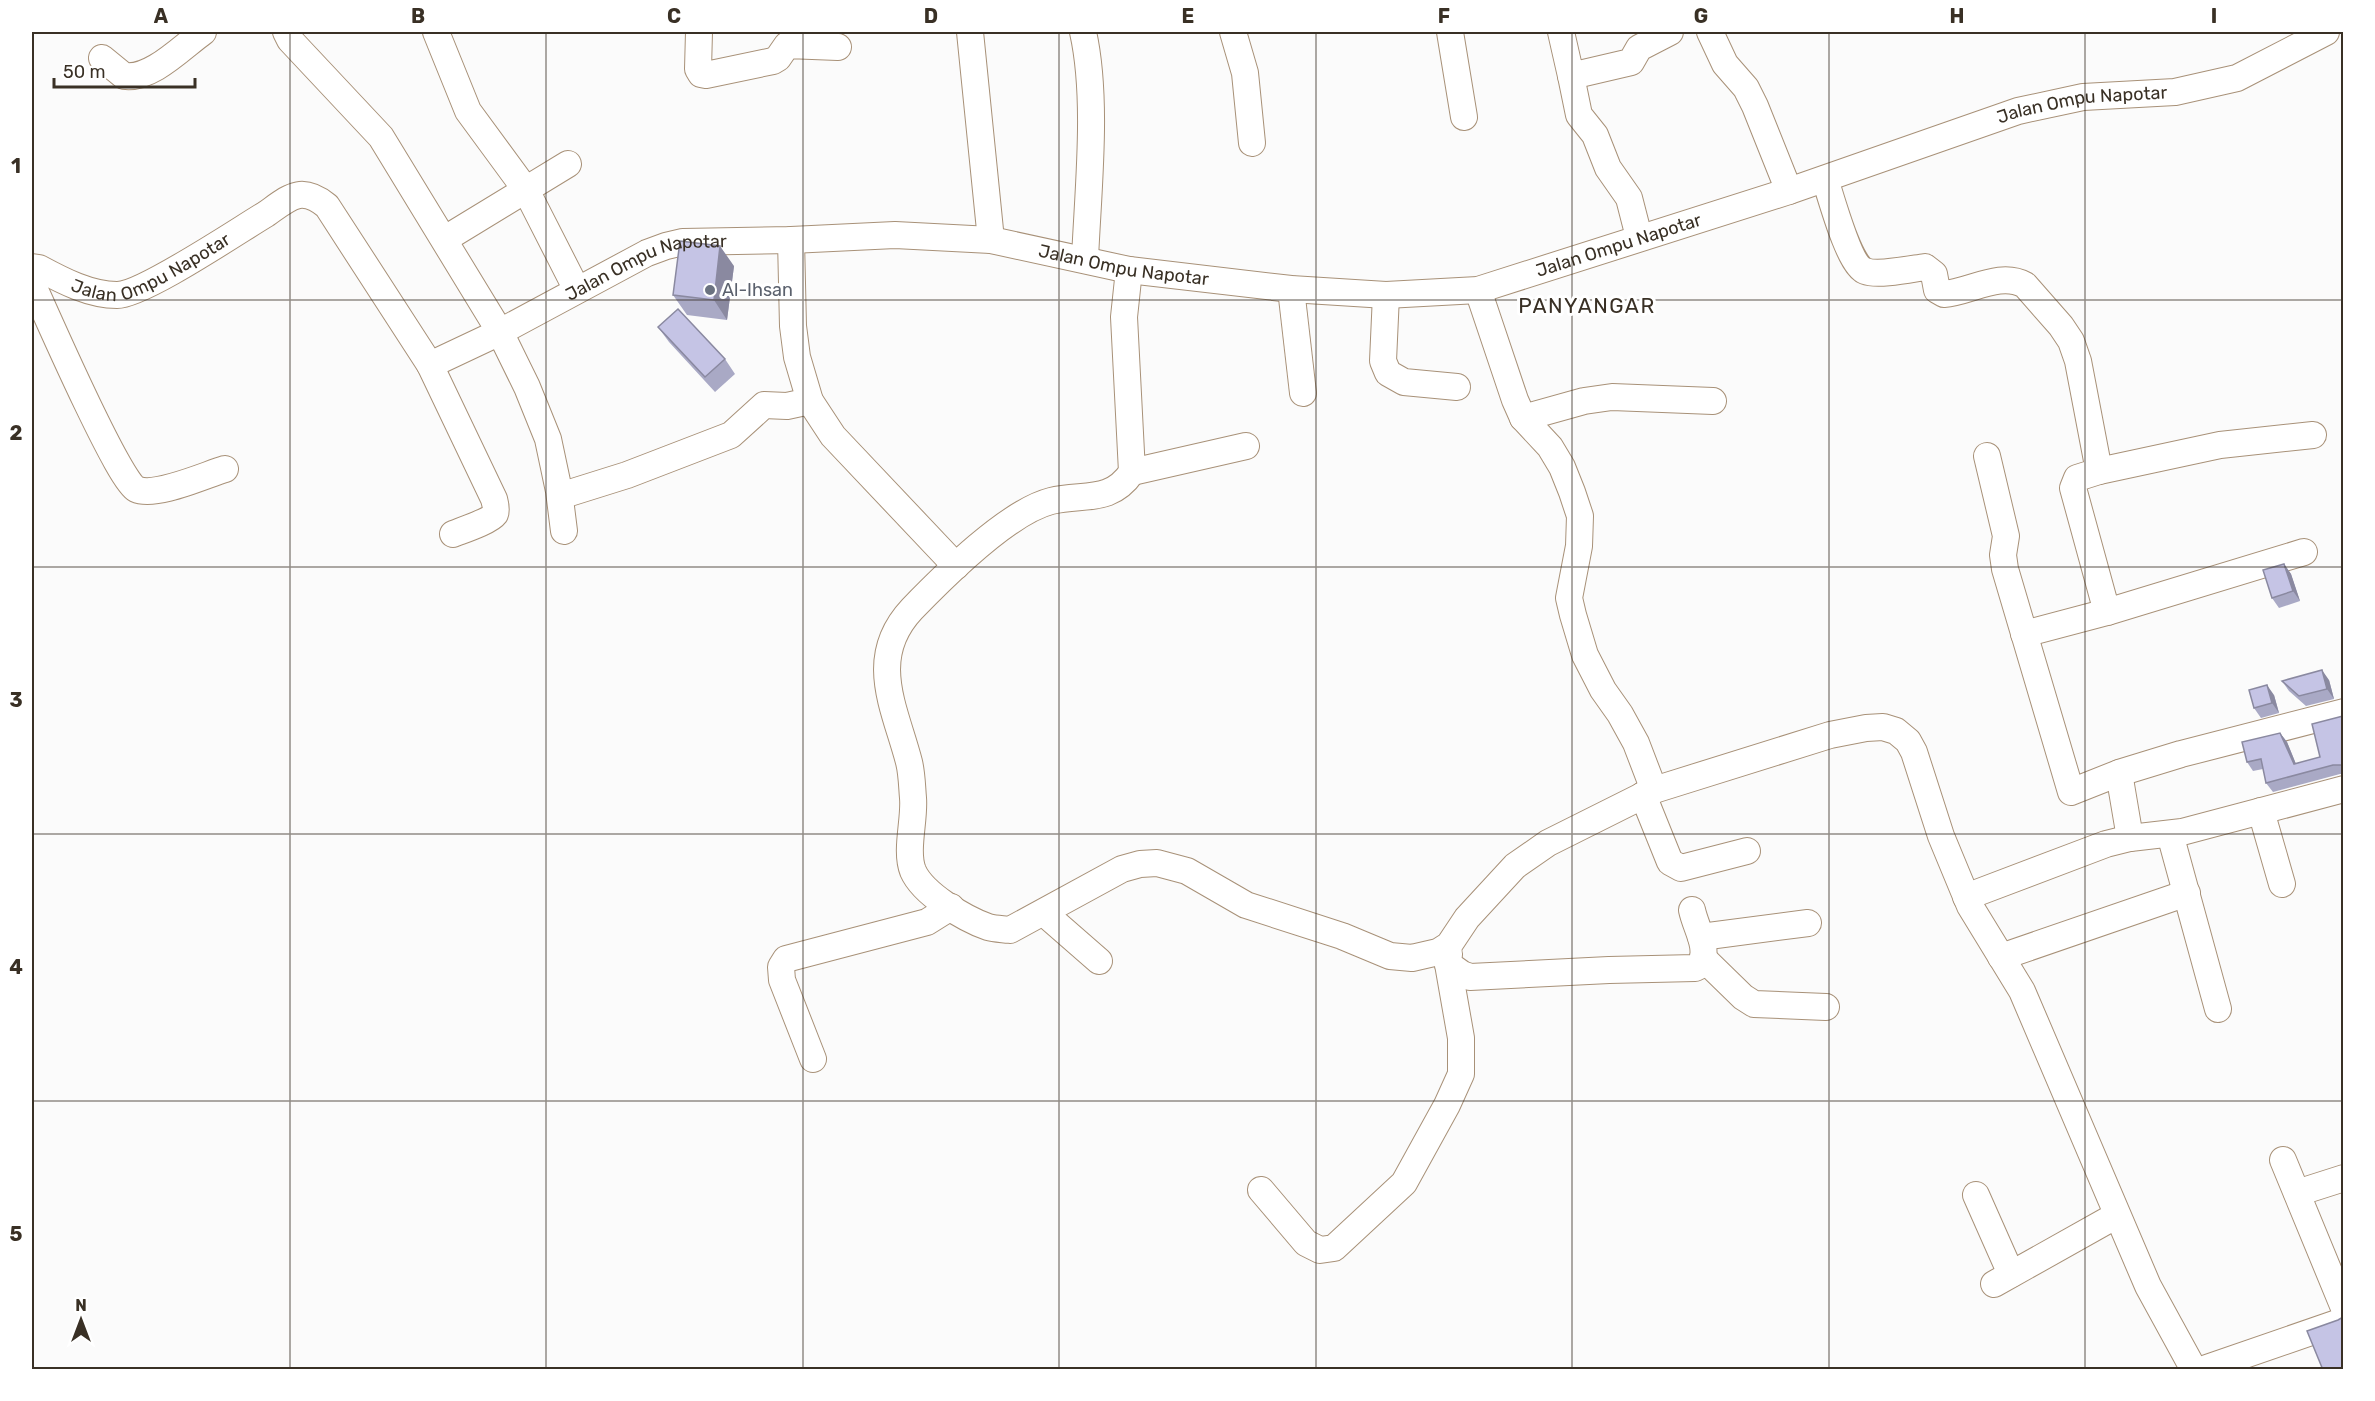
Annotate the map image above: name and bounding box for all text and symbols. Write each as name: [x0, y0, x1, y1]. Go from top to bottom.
text: A: [154, 4, 169, 28]
text: B: [411, 4, 425, 28]
text: C: [667, 4, 681, 28]
text: D: [924, 4, 938, 28]
text: E: [1182, 4, 1194, 28]
text: F: [1438, 4, 1450, 28]
text: G: [1694, 4, 1708, 28]
text: H: [1950, 4, 1964, 28]
text: I: [2211, 4, 2217, 28]
scale bar: [54, 51, 195, 89]
text: 50 m: [63, 61, 106, 83]
street label: Jalan Ompu Napotar: [1994, 81, 2168, 129]
text: 1: [11, 154, 21, 178]
street label: Jalan Ompu Napotar: [1533, 209, 1704, 282]
street label: Jalan Ompu Napotar: [68, 228, 234, 306]
street label: Jalan Ompu Napotar: [562, 230, 727, 306]
street label: Jalan Ompu Napotar: [1037, 240, 1210, 290]
place label: Al-Ihsan: [722, 279, 793, 301]
marker: Al-Ihsan: [703, 283, 717, 297]
district label: PANYANGAR: [1518, 293, 1656, 318]
text: 2: [10, 421, 23, 445]
text: 3: [9, 688, 23, 712]
text: 4: [9, 955, 23, 979]
text: 5: [10, 1222, 23, 1246]
north arrow: [51, 1290, 111, 1350]
text: N: [75, 1296, 87, 1315]

